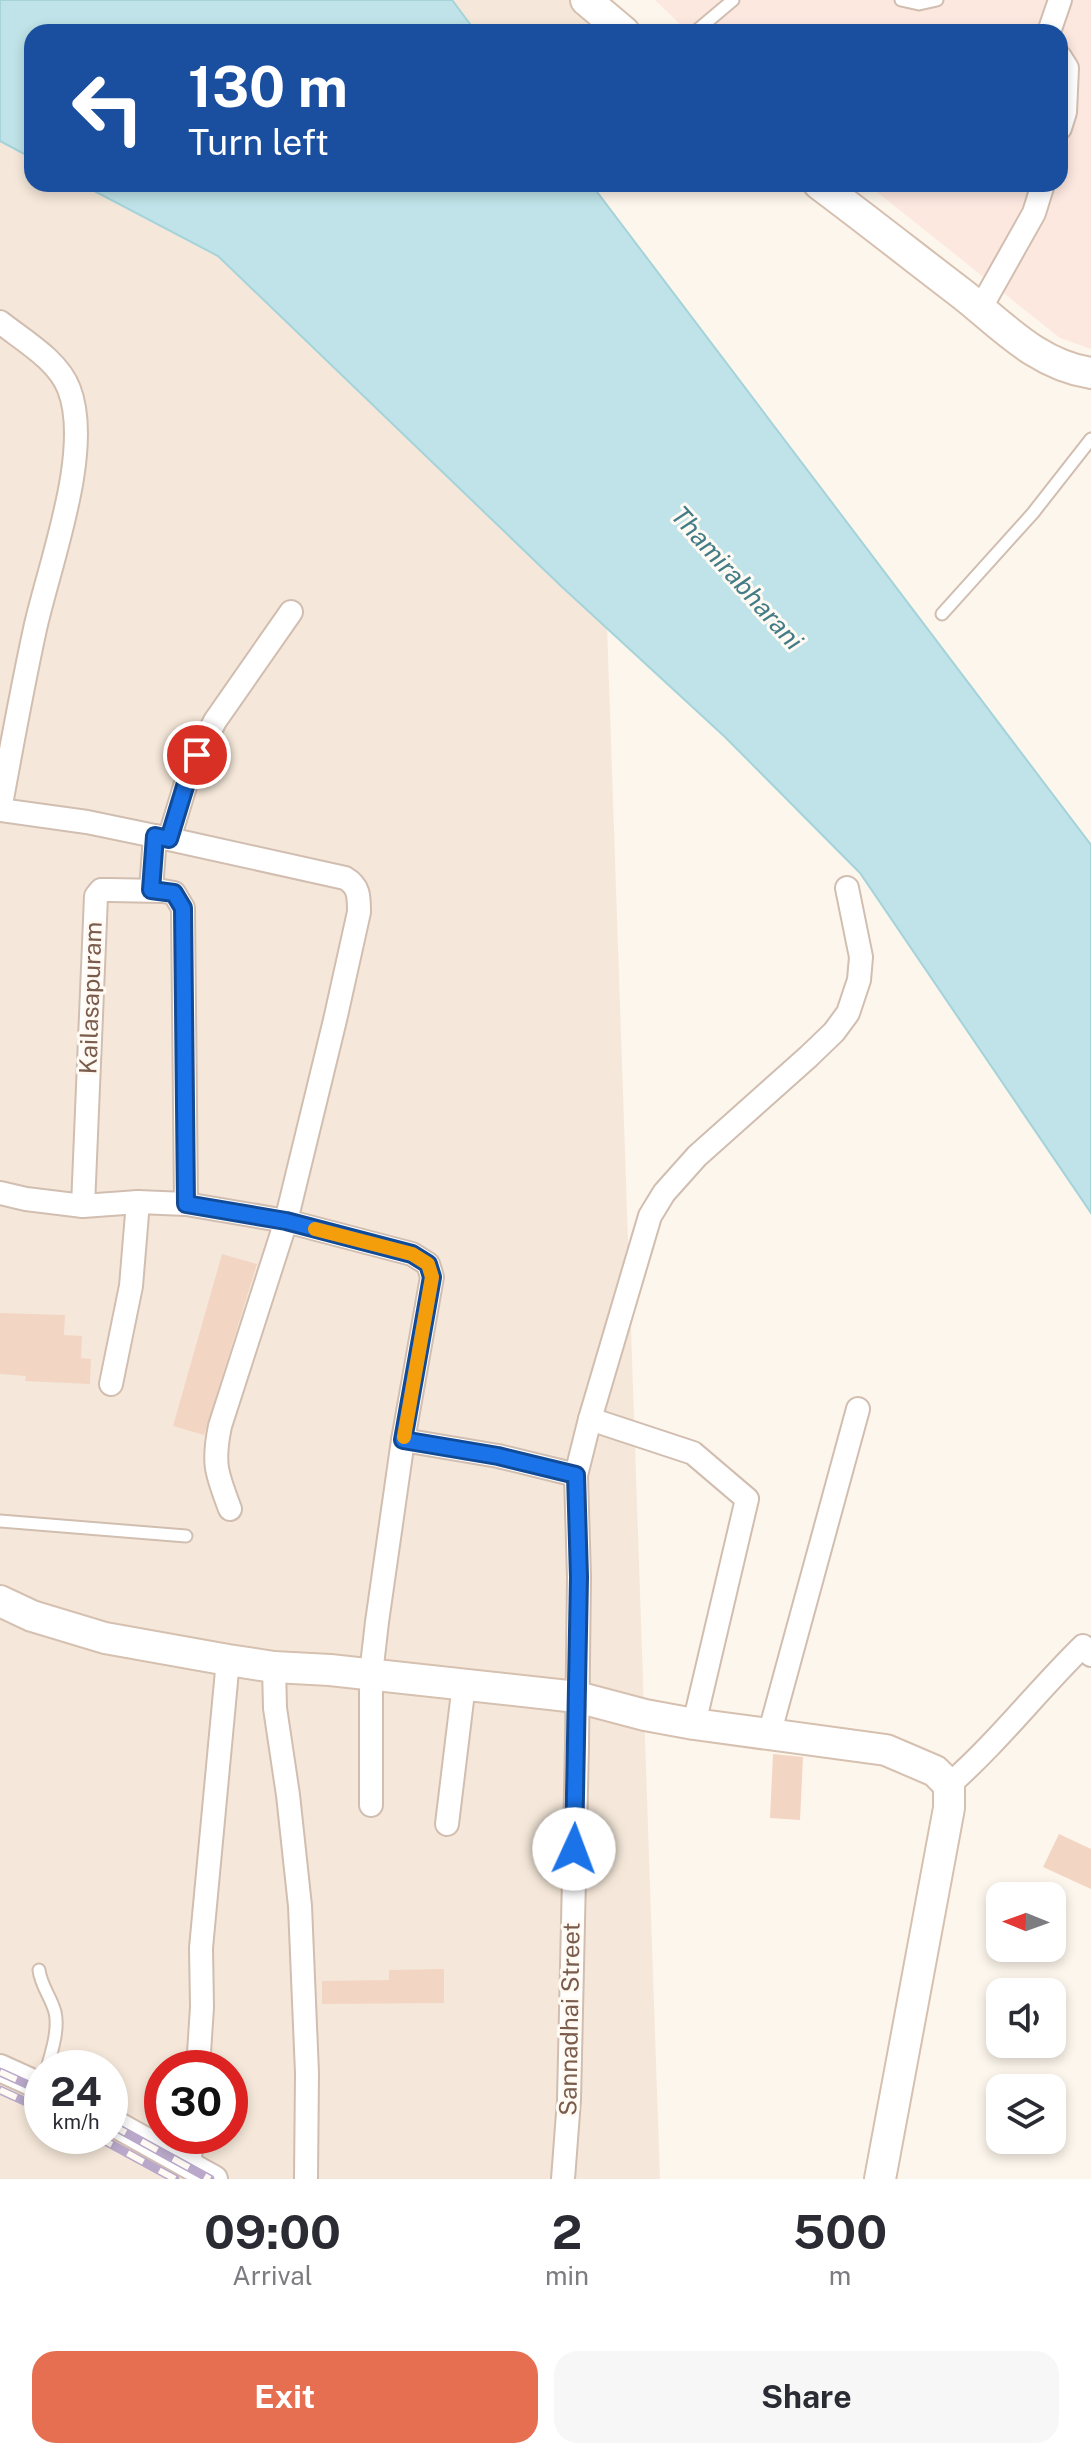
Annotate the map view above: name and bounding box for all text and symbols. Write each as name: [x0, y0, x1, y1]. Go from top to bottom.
text: 130 m: [188, 54, 348, 120]
icon: left: [56, 56, 160, 160]
text: Turn left: [188, 121, 329, 163]
water label: Thamirabharani: [665, 500, 810, 656]
pin: [163, 721, 231, 789]
icon: arrive: [175, 733, 219, 777]
street label: Kailasapuram: [73, 921, 107, 1075]
position arrow: [532, 1807, 616, 1891]
north arrow: [986, 1882, 1066, 1962]
map controls: [986, 1882, 1066, 2154]
street label: Sannadhai Street: [553, 1922, 585, 2116]
button: sound: [986, 1978, 1066, 2058]
speed limit sign: 30: [144, 2050, 248, 2154]
text: 24: [50, 2068, 102, 2115]
button: layers: [986, 2074, 1066, 2154]
text: km/h: [52, 2110, 100, 2134]
text: 09:00: [204, 2203, 341, 2260]
text: 2: [552, 2203, 582, 2260]
text: 500: [793, 2203, 887, 2260]
text: Arrival: [232, 2260, 313, 2291]
text: min: [545, 2260, 589, 2291]
text: m: [829, 2260, 851, 2291]
button: Exit: [32, 2351, 538, 2443]
button: Share: [554, 2351, 1059, 2443]

